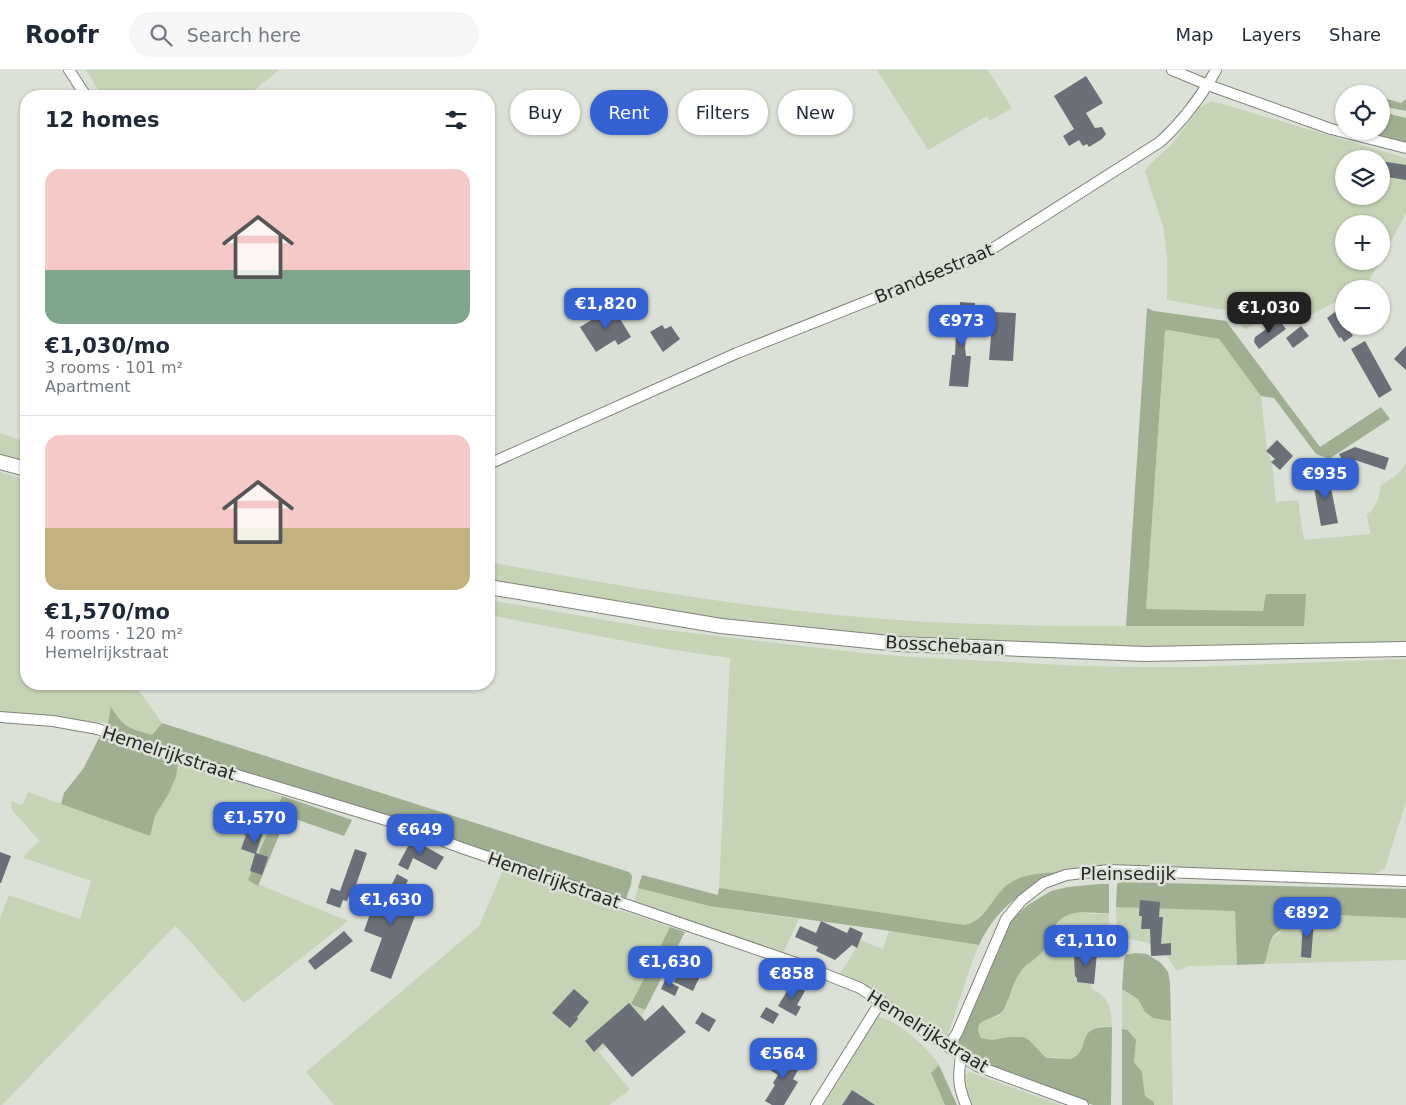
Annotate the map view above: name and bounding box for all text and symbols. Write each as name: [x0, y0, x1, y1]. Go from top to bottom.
search box: [129, 12, 479, 57]
text: Roofr: [25, 21, 99, 49]
icon: search: [147, 21, 175, 49]
text: Search here: [187, 24, 301, 46]
text: Map: [1175, 24, 1213, 45]
text: Layers: [1241, 24, 1301, 45]
text: Share: [1329, 24, 1381, 45]
map controls: [1335, 85, 1390, 335]
button: locate: [1335, 85, 1390, 140]
chip: Buy: [510, 90, 580, 135]
chip: Rent: [590, 90, 668, 135]
chip: Filters: [678, 90, 768, 135]
chip: New: [778, 90, 853, 135]
icon: filters: [442, 106, 470, 134]
text: 12 homes: [45, 108, 160, 132]
button: layers: [1335, 150, 1390, 205]
icon: home: [213, 202, 303, 292]
button: +: [1335, 215, 1390, 270]
street label: Brandsestraat: [871, 239, 997, 307]
button: −: [1335, 280, 1390, 335]
pin: €1,820: [565, 288, 647, 330]
pin: €1,030: [1228, 292, 1310, 334]
text: €1,820: [575, 294, 637, 313]
text: €1,030: [1238, 298, 1300, 317]
pin: €973: [932, 304, 992, 347]
text: €973: [940, 311, 984, 330]
text: €1,030/mo: [45, 334, 170, 358]
text: 3 rooms · 101 m²: [45, 358, 183, 377]
text: Apartment: [45, 377, 131, 396]
pin: €935: [1295, 458, 1355, 500]
text: €935: [1303, 464, 1347, 483]
icon: home: [213, 467, 303, 557]
text: €1,570/mo: [45, 600, 170, 624]
text: 4 rooms · 120 m²: [45, 624, 183, 643]
street label: Bosschebaan: [885, 631, 1005, 659]
text: Hemelrijkstraat: [45, 643, 169, 662]
street label: Hemelrijkstraat: [100, 722, 238, 784]
pin: €1,570: [214, 802, 296, 844]
text: €1,570: [224, 808, 286, 827]
pin: €649: [390, 814, 450, 856]
text: €649: [398, 820, 442, 839]
street label: Hemelrijkstraat: [485, 847, 623, 913]
street label: Pleinsedijk: [1080, 863, 1176, 884]
pin: €1,630: [350, 884, 432, 926]
text: €1,630: [360, 890, 422, 909]
pin: €892: [1277, 896, 1337, 939]
text: €892: [1285, 903, 1329, 922]
pin: €1,110: [1045, 924, 1127, 967]
text: €1,110: [1055, 931, 1117, 950]
pin: €1,630: [629, 946, 711, 988]
text: €1,630: [639, 952, 701, 971]
pin: €858: [762, 958, 822, 1000]
text: €858: [770, 964, 814, 983]
street label: Hemelrijkstraat: [863, 985, 993, 1077]
pin: €564: [753, 1038, 813, 1080]
text: €564: [761, 1044, 805, 1063]

